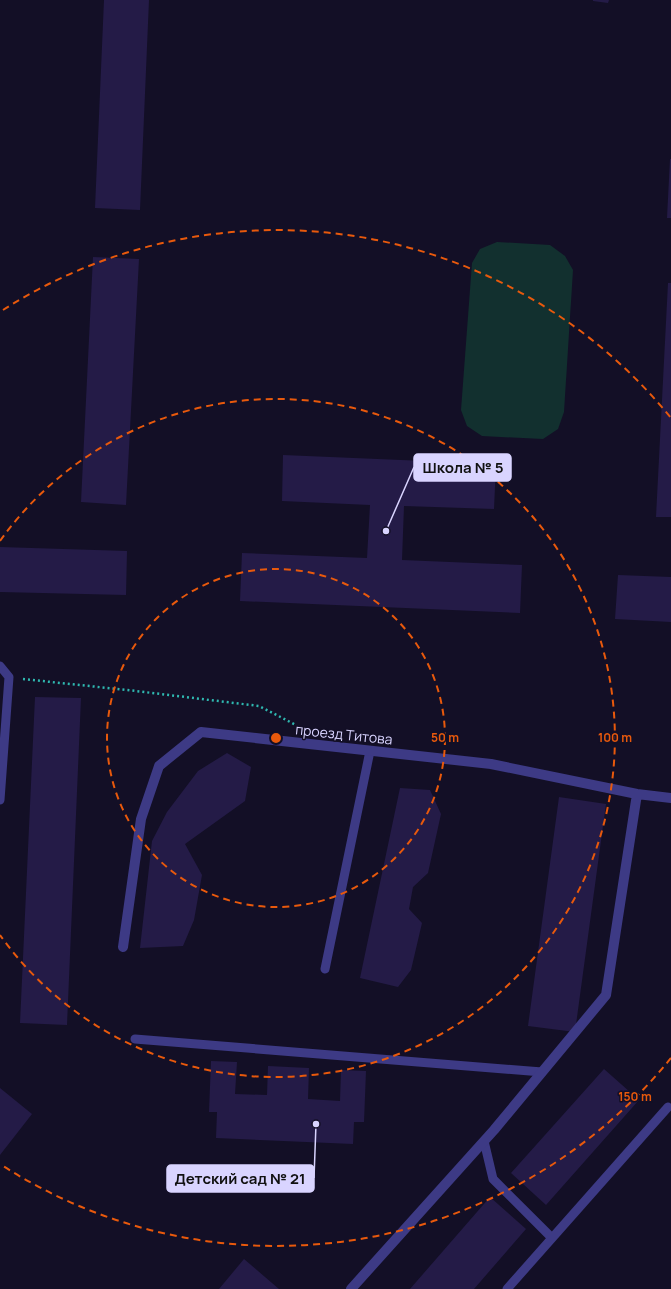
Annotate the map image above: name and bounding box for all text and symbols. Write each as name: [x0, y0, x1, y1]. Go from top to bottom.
callout: Школа № 5: [414, 454, 511, 481]
text: Школа № 5: [423, 457, 504, 478]
street label: проезд Титова: [295, 719, 393, 749]
text: 50 m: [431, 729, 459, 746]
text: 100 m: [598, 729, 632, 746]
centre of rings: [269, 731, 283, 745]
text: 150 m: [618, 1088, 652, 1105]
callout: Детский сад № 21: [167, 1165, 314, 1192]
text: Детский сад № 21: [175, 1168, 305, 1189]

